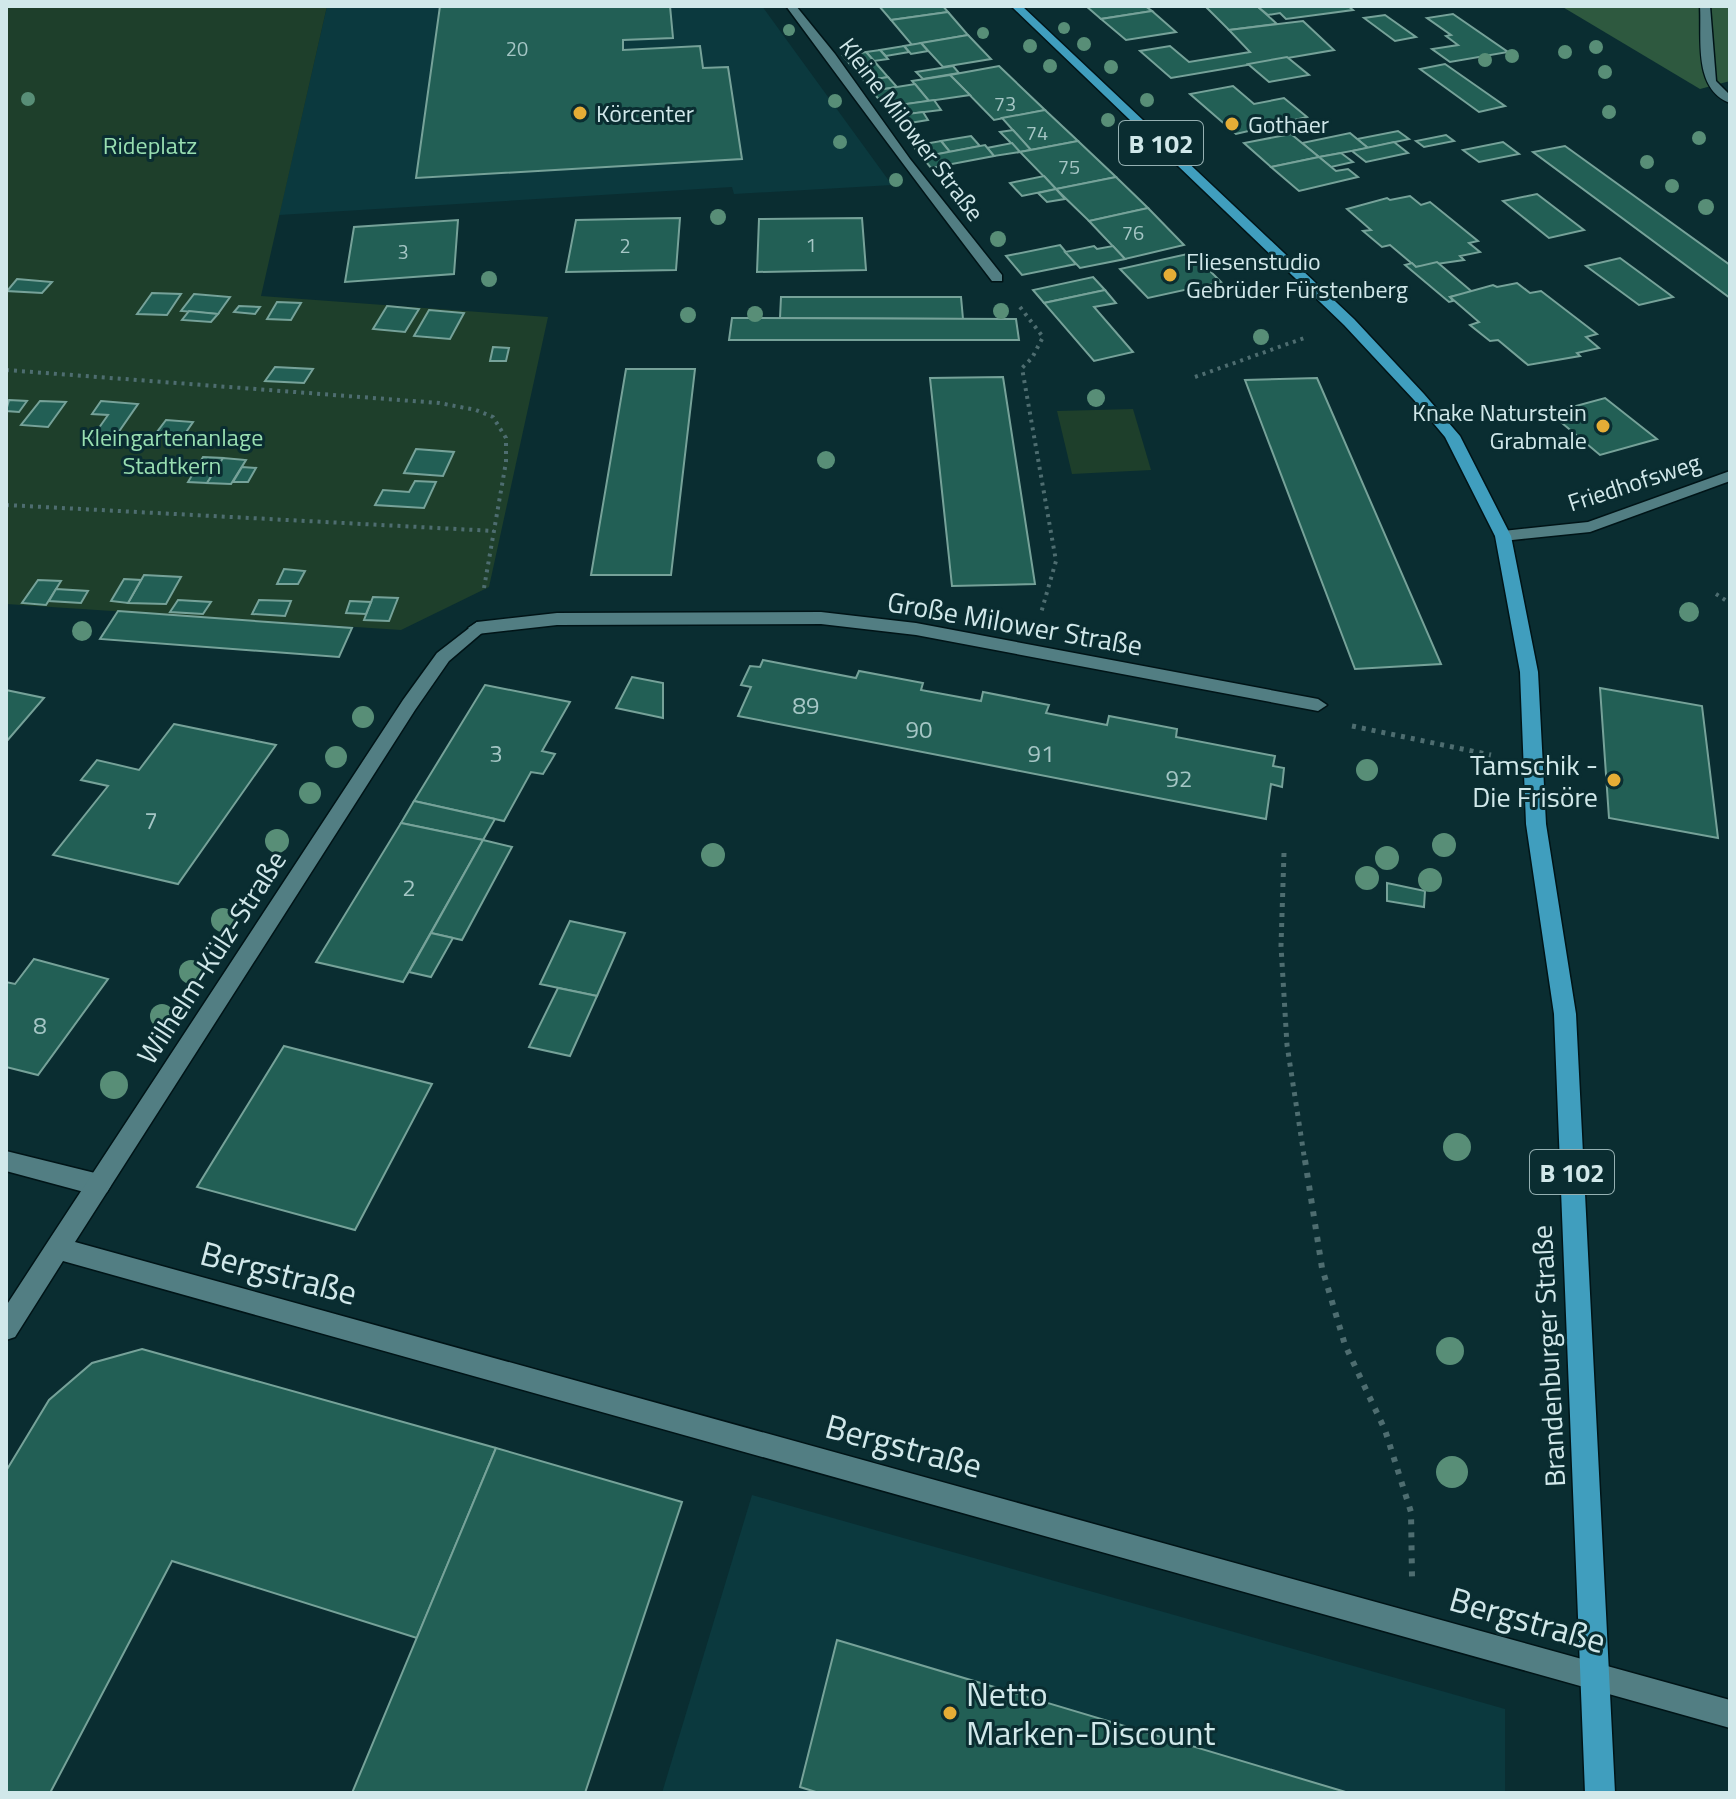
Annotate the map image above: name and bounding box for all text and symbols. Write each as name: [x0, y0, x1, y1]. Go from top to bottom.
street label: Kleine Milower Straße: [831, 30, 993, 228]
house number: 20: [506, 33, 528, 64]
house number: 73: [994, 88, 1016, 119]
place label: Körcenter: [596, 95, 694, 131]
marker: Körcenter: [571, 104, 589, 122]
place label: Gothaer: [1248, 106, 1329, 142]
marker: Gothaer: [1223, 115, 1241, 133]
house number: 74: [1026, 117, 1048, 148]
road number: B 102: [1119, 121, 1203, 165]
park label: Rideplatz: [103, 127, 197, 163]
house number: 75: [1058, 151, 1080, 182]
house number: 76: [1122, 217, 1144, 248]
house number: 1: [805, 229, 817, 260]
house number: 2: [619, 230, 631, 261]
house number: 3: [397, 236, 409, 267]
place label: Fliesenstudio Gebrüder Fürstenberg: [1186, 243, 1408, 307]
marker: Fliesenstudio Gebrüder Fürstenberg: [1161, 266, 1179, 284]
place label: Knake Naturstein Grabmale: [1412, 394, 1587, 458]
marker: Knake Naturstein Grabmale: [1594, 417, 1612, 435]
park label: Kleingartenanlage Stadtkern: [81, 419, 263, 483]
street label: Friedhofsweg: [1563, 444, 1705, 520]
street label: Große Milower Straße: [884, 579, 1146, 667]
house number: 89: [793, 687, 819, 723]
house number: 90: [906, 711, 932, 747]
house number: 3: [489, 735, 503, 771]
house number: 91: [1028, 735, 1054, 771]
place label: Tamschik - Die Frisöre: [1470, 743, 1598, 818]
house number: 92: [1166, 760, 1192, 796]
marker: Tamschik - Die Frisöre: [1605, 771, 1623, 789]
house number: 7: [144, 802, 158, 838]
street label: Wilhelm-Külz-Straße: [126, 841, 296, 1073]
house number: 2: [402, 869, 416, 905]
house number: 8: [33, 1007, 47, 1043]
road number: B 102: [1530, 1150, 1614, 1194]
street label: Brandenburger Straße: [1520, 1224, 1576, 1488]
street label: Bergstraße: [195, 1226, 363, 1318]
street label: Bergstraße: [820, 1399, 988, 1491]
street label: Bergstraße: [1444, 1572, 1612, 1666]
place label: Netto Marken-Discount: [966, 1667, 1215, 1758]
marker: Netto Marken-Discount: [941, 1704, 959, 1722]

